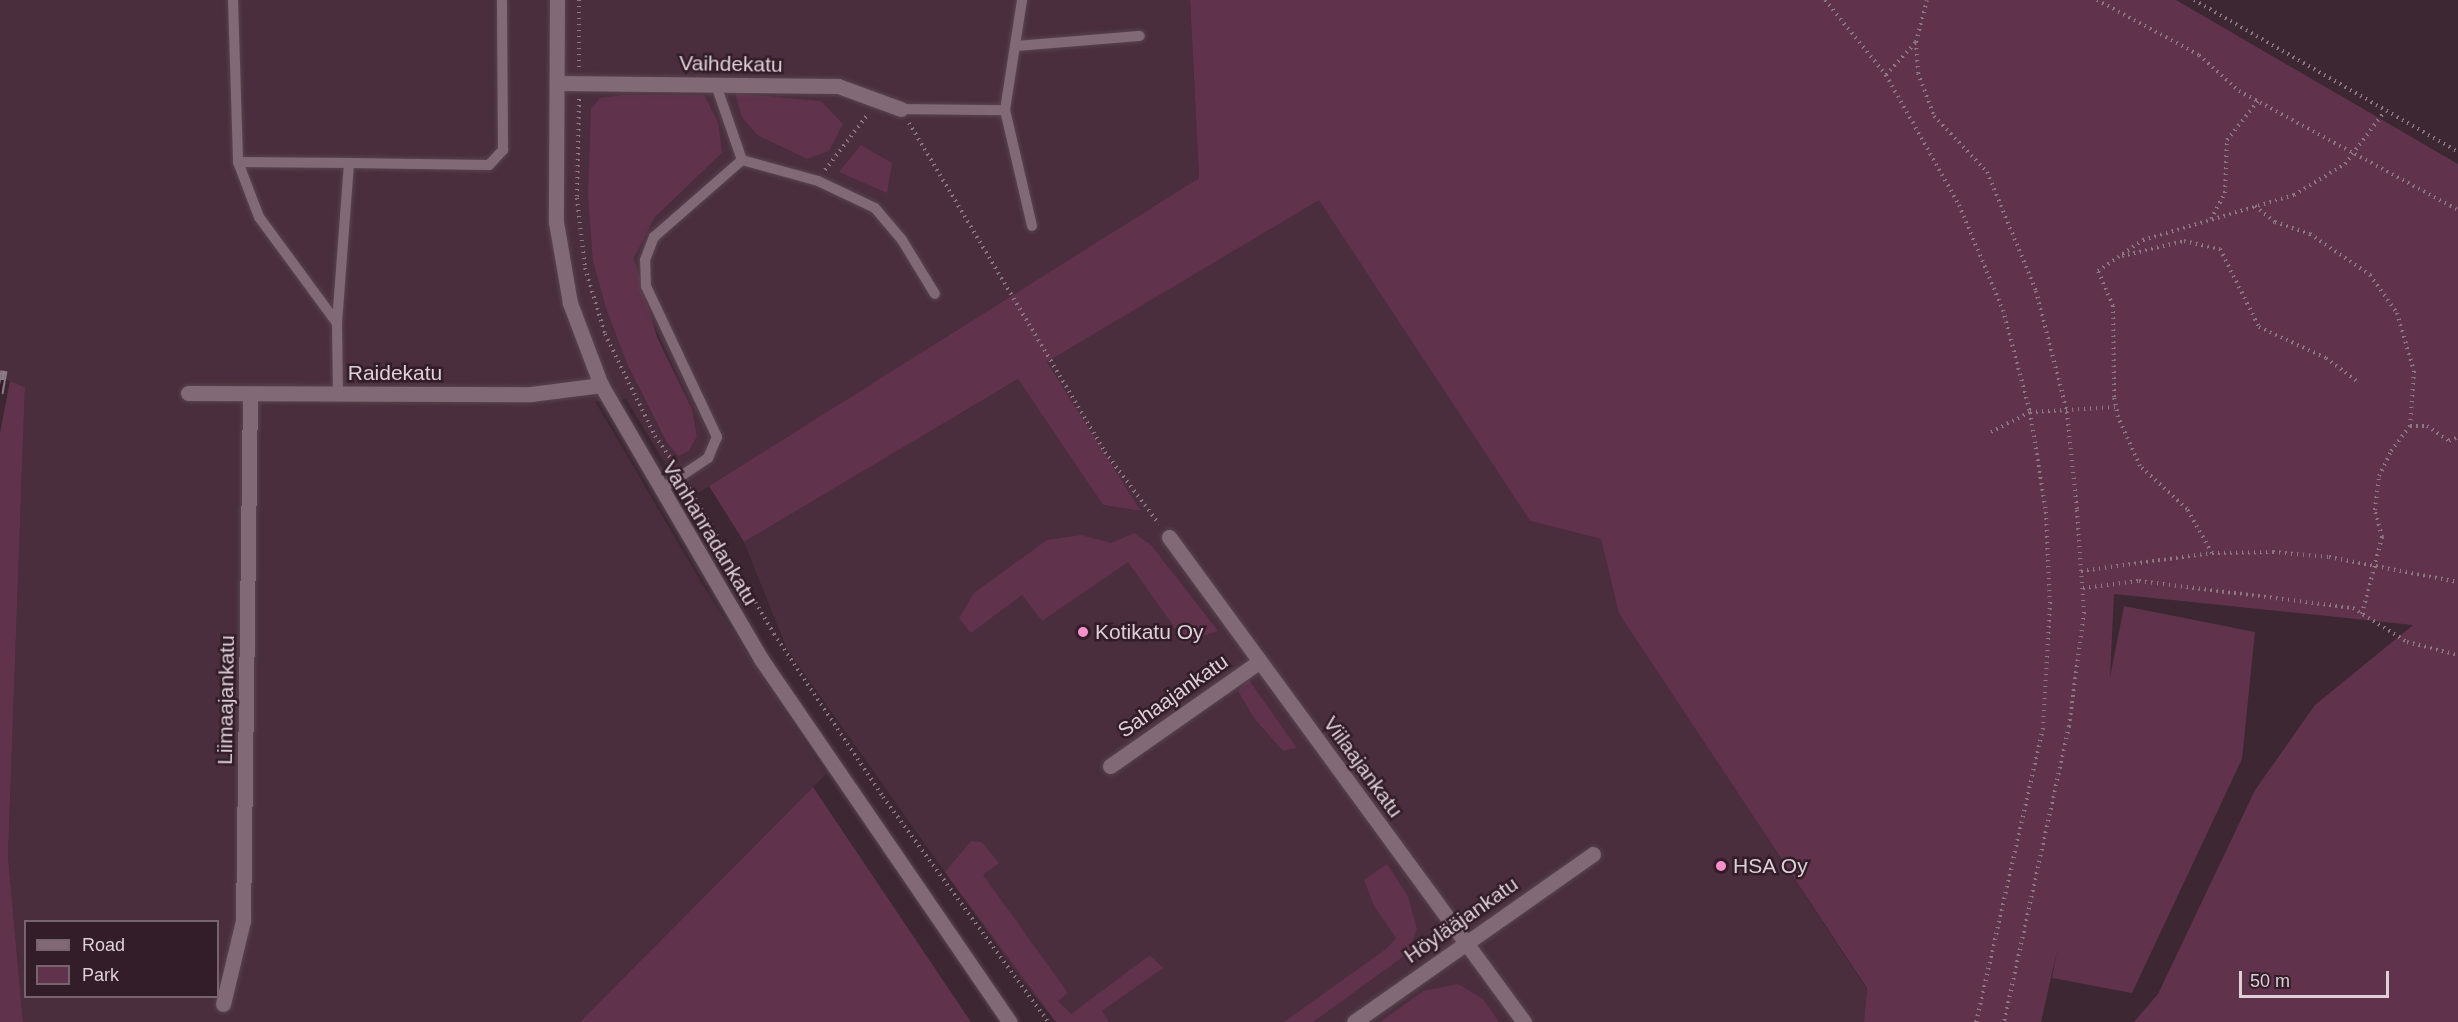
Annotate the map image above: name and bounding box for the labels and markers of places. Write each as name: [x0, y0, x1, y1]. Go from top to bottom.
place label: Kotikatu Oy: [1095, 619, 1204, 645]
marker: Kotikatu Oy: [1076, 625, 1090, 639]
place label: HSA Oy: [1733, 853, 1809, 879]
marker: HSA Oy: [1714, 859, 1728, 873]

